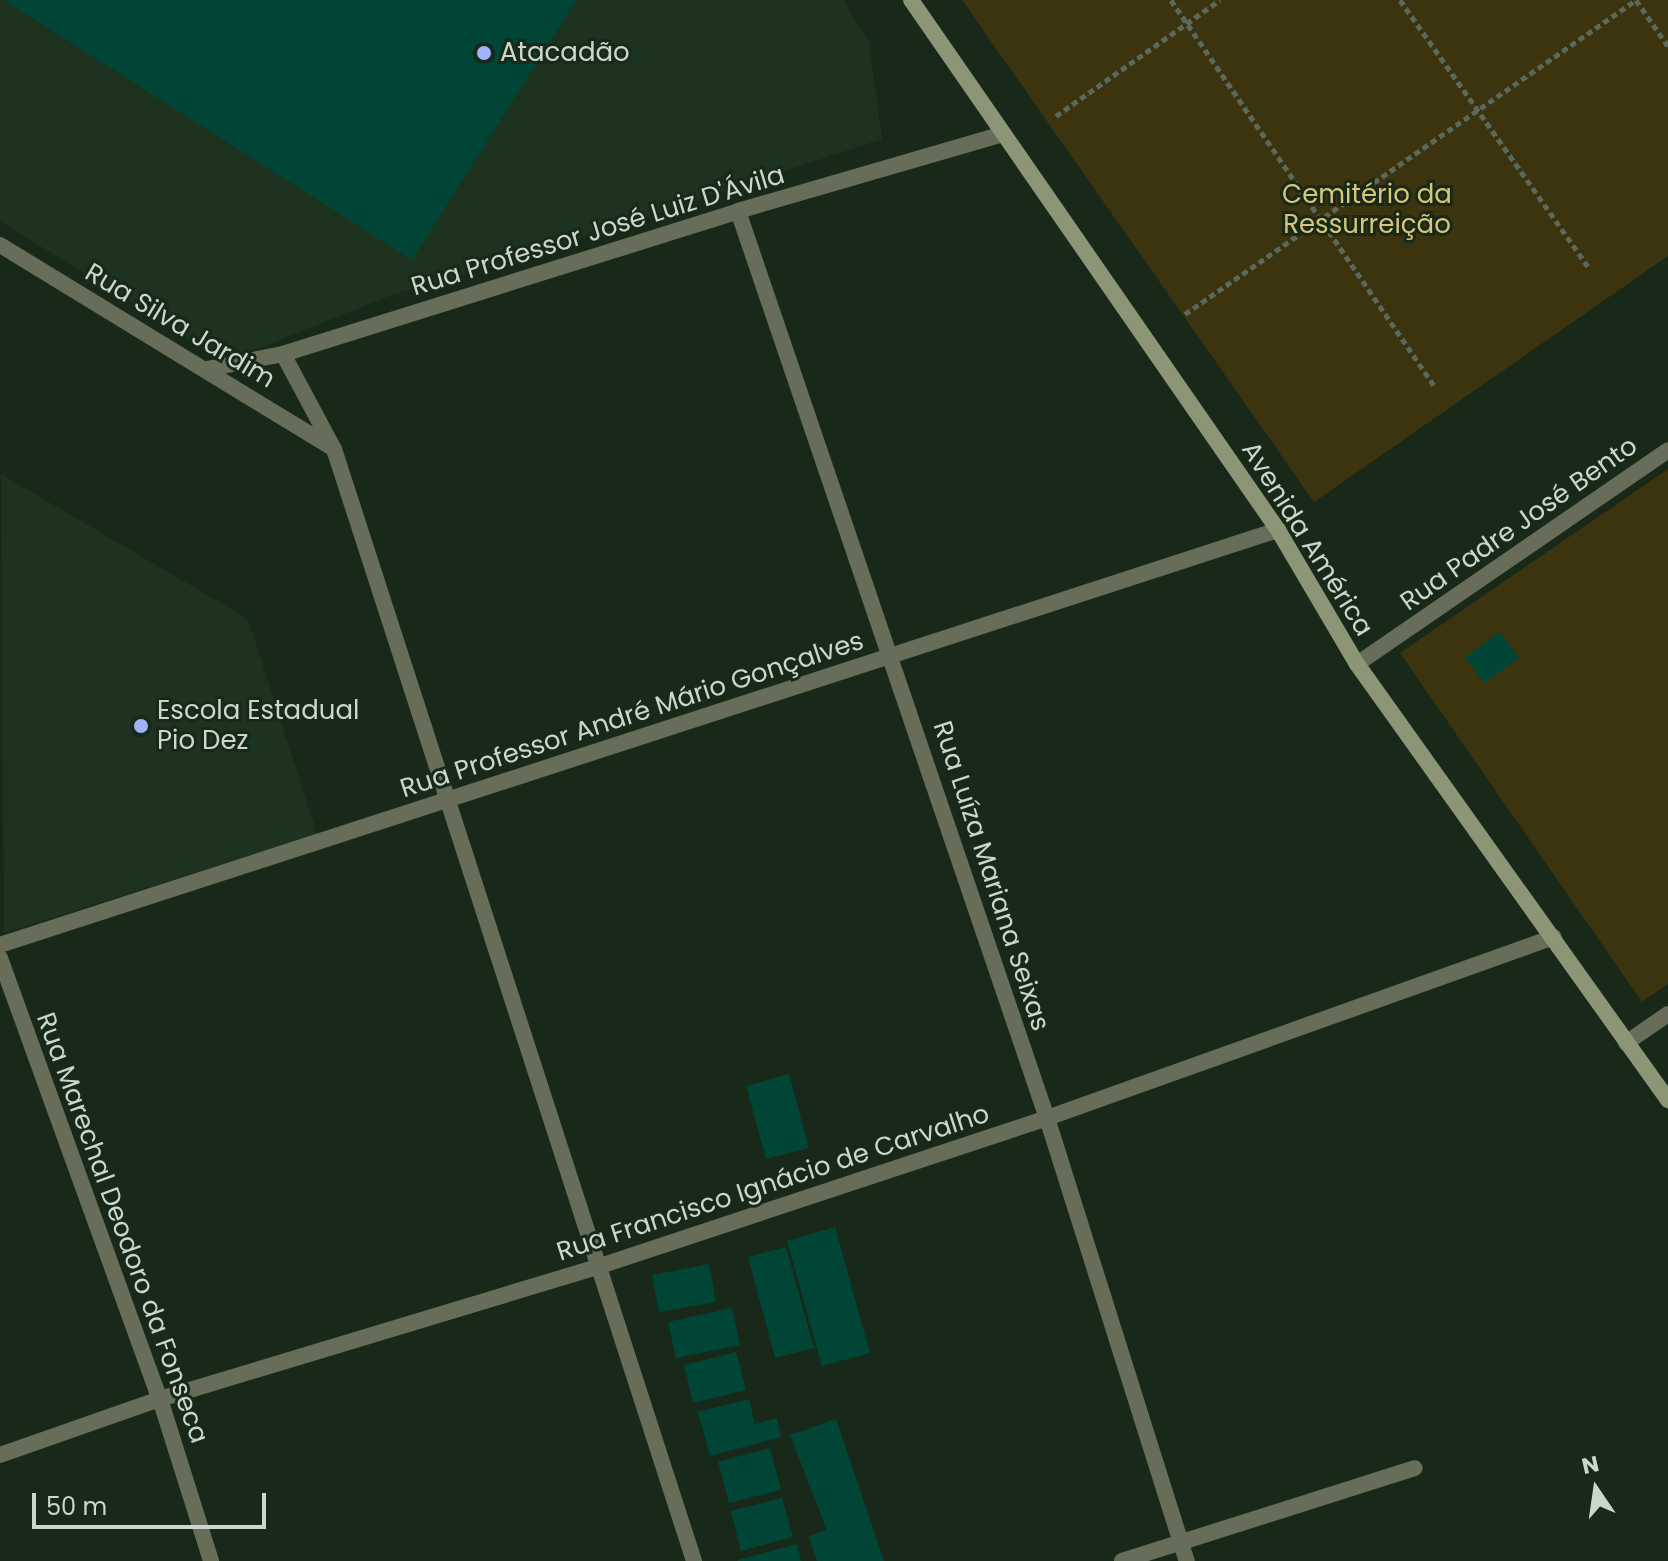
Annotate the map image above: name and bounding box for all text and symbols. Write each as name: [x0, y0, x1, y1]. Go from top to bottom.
place label: Atacadão: [500, 37, 630, 69]
marker: Atacadão: [475, 44, 493, 62]
street label: Rua Professor José Luiz D'Ávila: [408, 159, 788, 303]
park label: Cemitério da Ressurreição: [1282, 179, 1452, 240]
street label: Rua Silva Jardim: [79, 257, 281, 395]
street label: Rua Padre José Bento: [1395, 430, 1643, 618]
street label: Avenida América: [1235, 436, 1379, 642]
street label: Rua Professor André Mário Gonçalves: [396, 625, 868, 805]
place label: Escola Estadual Pio Dez: [157, 695, 359, 756]
marker: Escola Estadual Pio Dez: [132, 717, 150, 735]
street label: Rua Luíza Mariana Seixas: [926, 717, 1056, 1035]
street label: Rua Marechal Deodoro da Fonseca: [29, 1008, 215, 1448]
street label: Rua Francisco Ignácio de Carvalho: [553, 1098, 993, 1268]
text: N: [1579, 1448, 1602, 1482]
north arrow: [1556, 1449, 1636, 1529]
scale bar: [36, 1477, 270, 1527]
text: 50 m: [46, 1490, 107, 1523]

